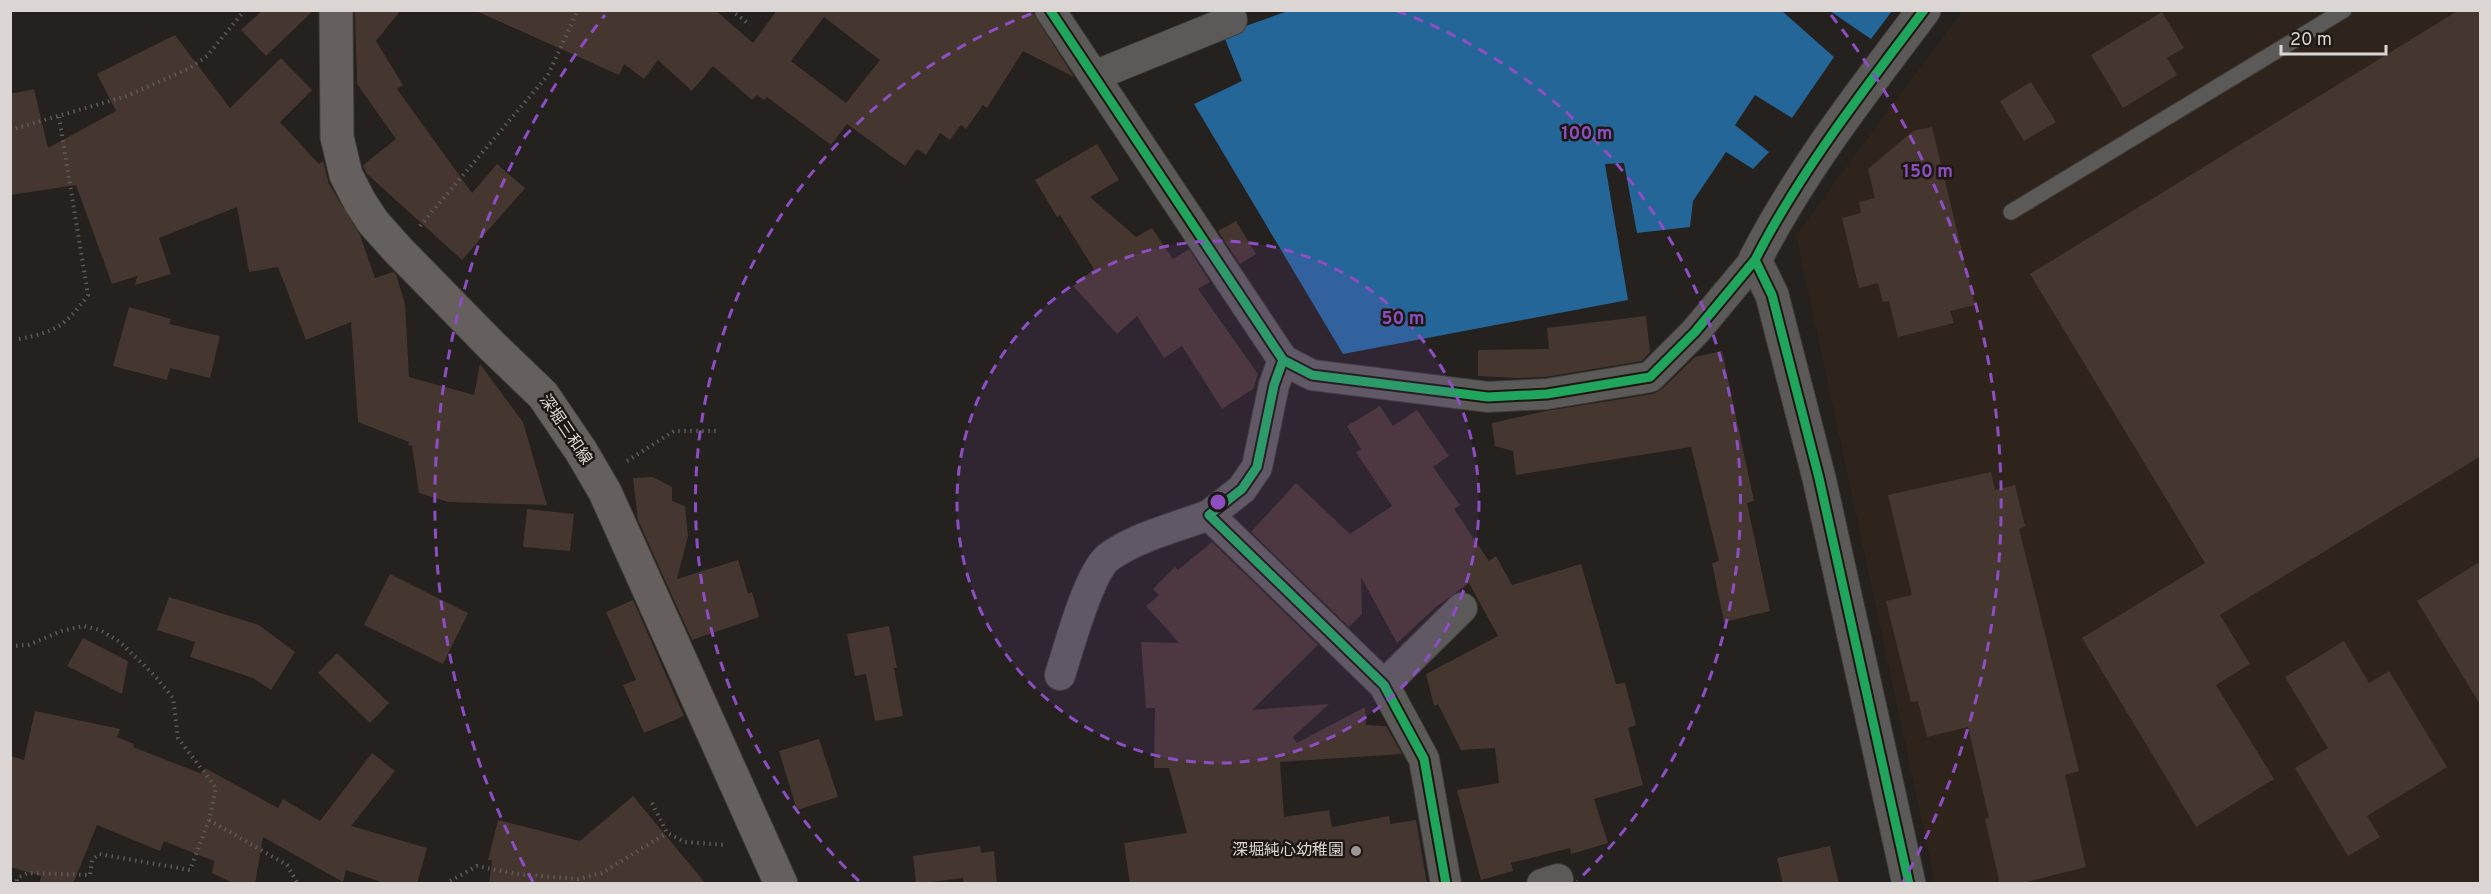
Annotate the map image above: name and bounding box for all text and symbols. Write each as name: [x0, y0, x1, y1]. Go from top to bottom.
scale bar: [2281, 18, 2386, 56]
text: 20 m: [2290, 29, 2332, 52]
text: 100 m: [1561, 123, 1613, 146]
text: 150 m: [1903, 161, 1953, 184]
text: 50 m: [1381, 308, 1425, 331]
street label: 深堀三和線: [534, 391, 596, 469]
centre of rings: [1208, 492, 1228, 512]
place label: 深堀純心幼稚園: [1232, 841, 1344, 861]
marker: 深堀純心幼稚園: [1349, 844, 1363, 858]

